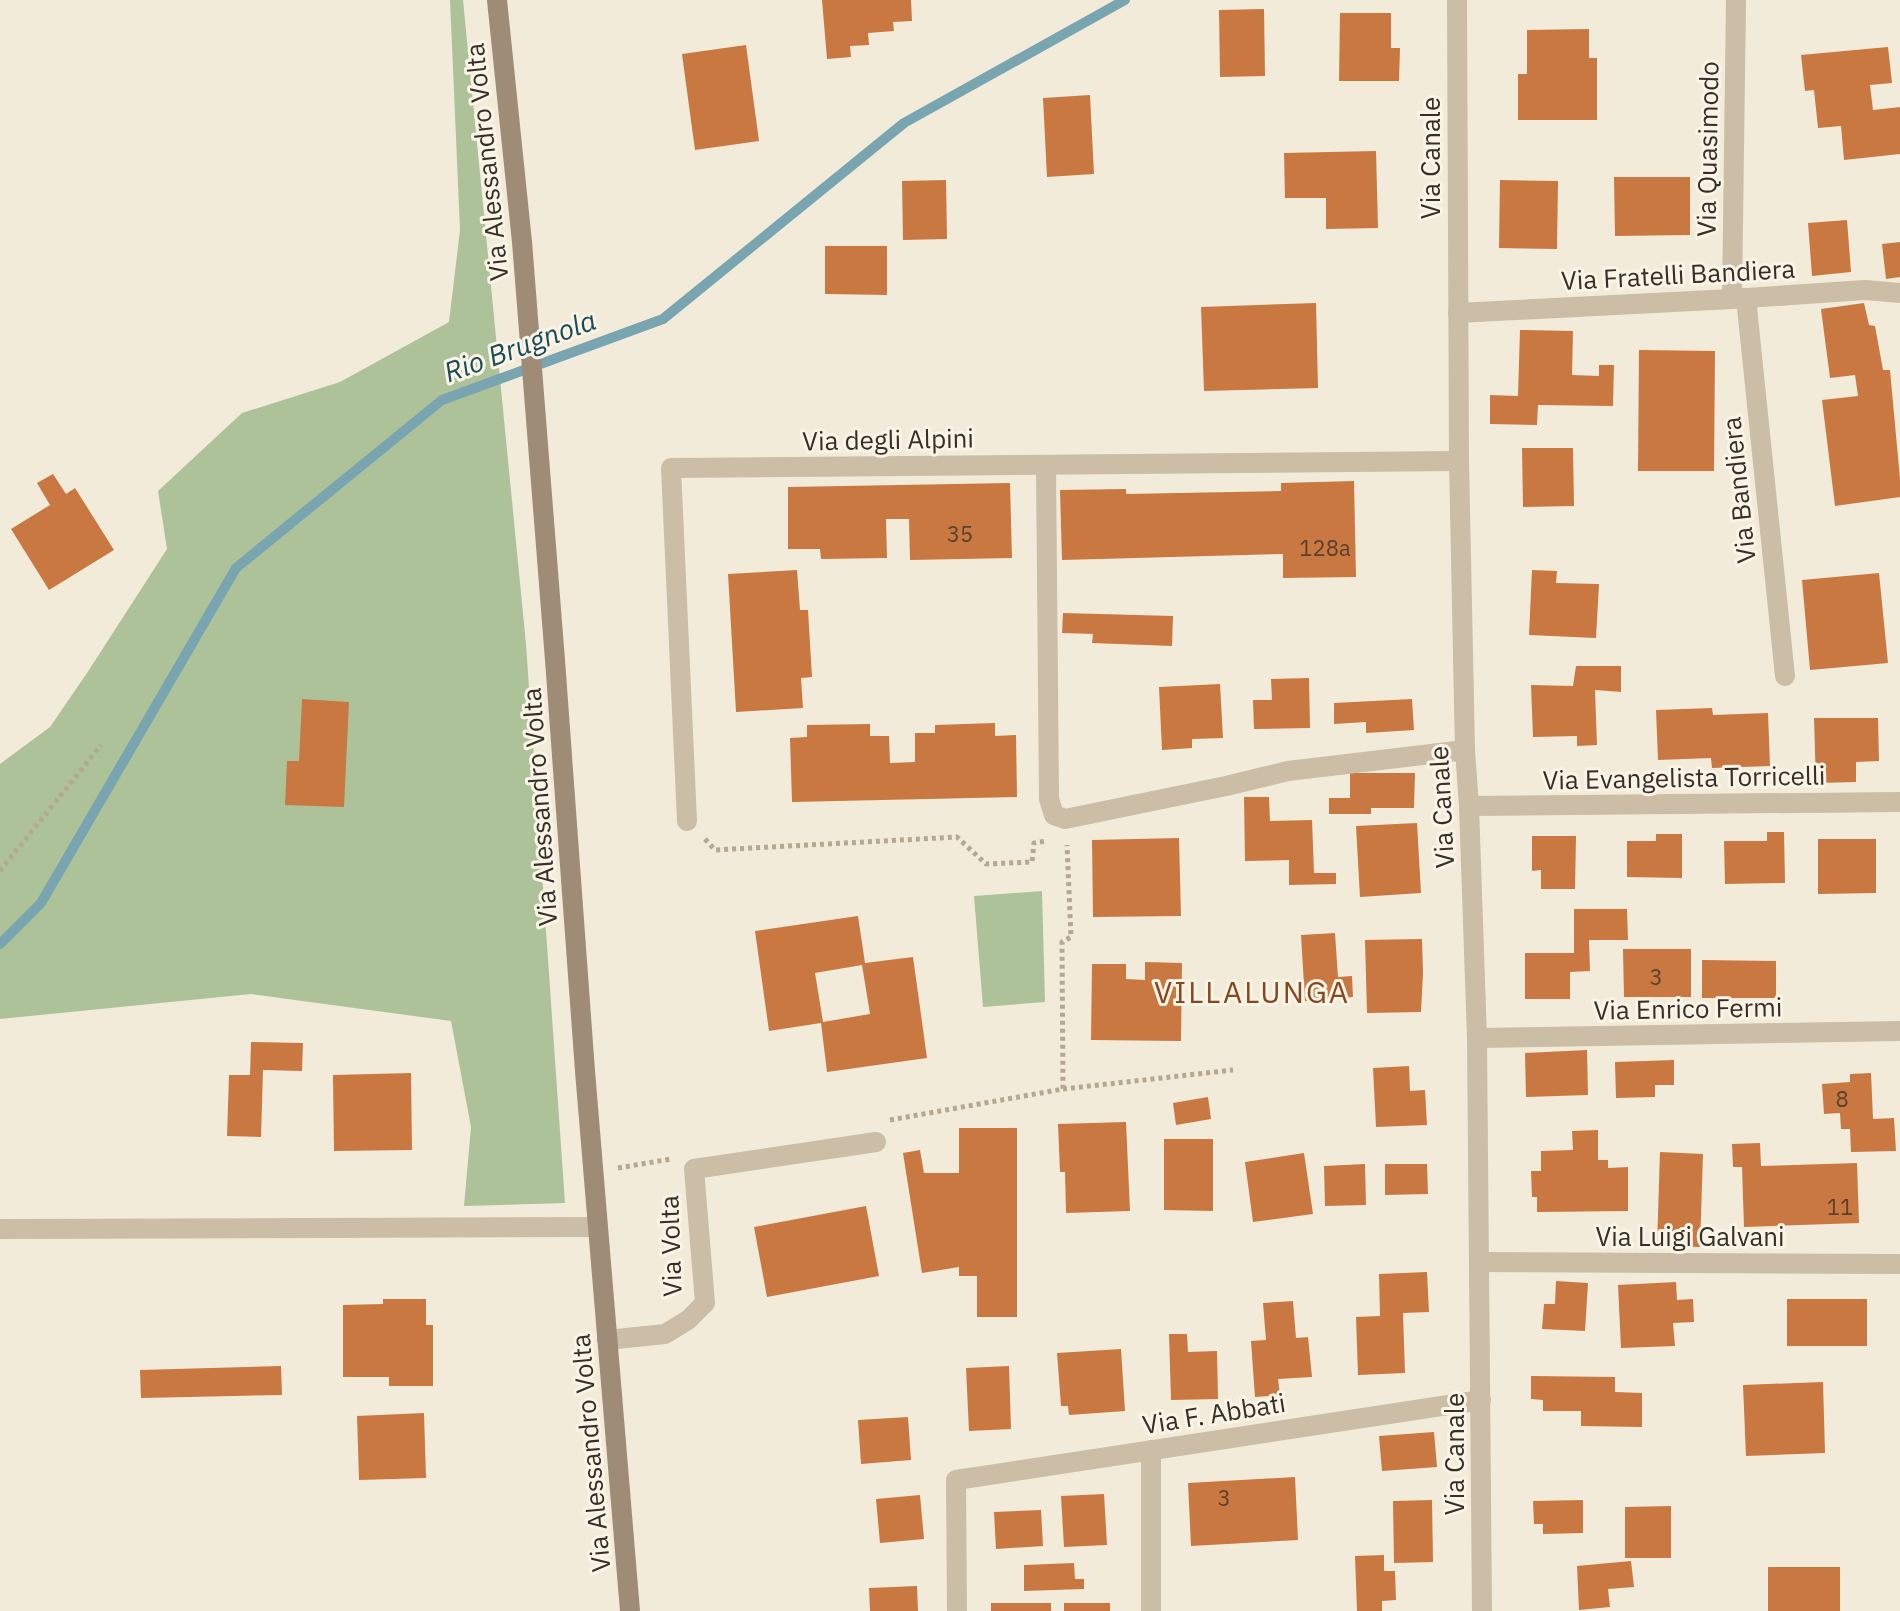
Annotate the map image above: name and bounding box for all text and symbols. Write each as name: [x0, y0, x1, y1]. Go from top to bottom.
street label: Via Alessandro Volta: [457, 41, 515, 283]
street label: Via Quasimodo: [1688, 61, 1726, 237]
street label: Via Canale: [1413, 97, 1447, 219]
street label: Via Fratelli Bandiera: [1560, 251, 1796, 297]
water label: Rio Brugnola: [439, 301, 601, 390]
street label: Via Bandiera: [1713, 415, 1763, 565]
street label: Via degli Alpini: [802, 421, 974, 457]
house number: 35: [947, 519, 973, 548]
house number: 128a: [1299, 533, 1351, 562]
street label: Via Alessandro Volta: [514, 687, 564, 927]
street label: Via Canale: [1421, 745, 1461, 869]
street label: Via Evangelista Torricelli: [1542, 758, 1826, 796]
house number: 3: [1649, 962, 1663, 991]
district label: VILLALUNGA: [1154, 972, 1350, 1011]
street label: Via Enrico Fermi: [1593, 989, 1783, 1027]
house number: 8: [1835, 1084, 1849, 1113]
house number: 11: [1827, 1192, 1853, 1221]
street label: Via Volta: [651, 1194, 689, 1298]
street label: Via Luigi Galvani: [1595, 1219, 1785, 1253]
street label: Via Alessandro Volta: [563, 1332, 617, 1574]
street label: Via F. Abbati: [1140, 1385, 1288, 1441]
street label: Via Canale: [1437, 1393, 1471, 1515]
house number: 3: [1217, 1483, 1231, 1512]

